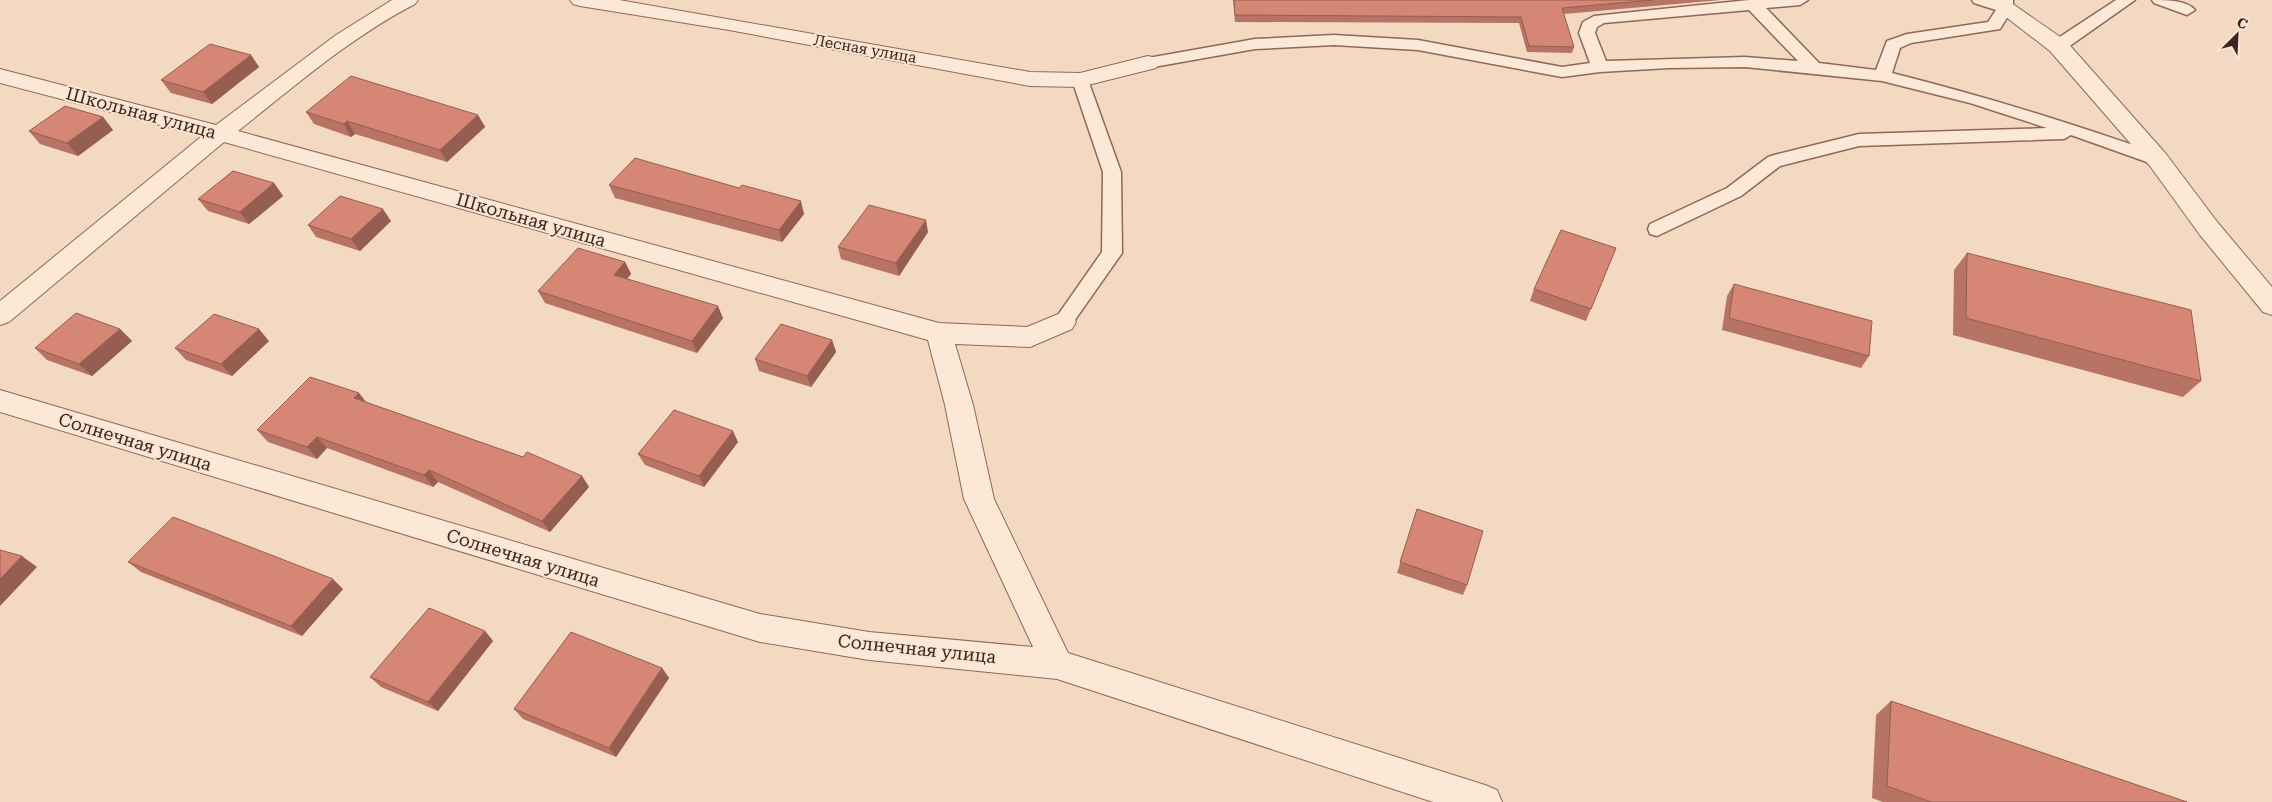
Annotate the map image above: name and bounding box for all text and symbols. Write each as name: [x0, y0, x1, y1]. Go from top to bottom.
north arrow: [2212, 10, 2262, 60]
text: С: [2235, 14, 2250, 33]
street label: Лесная улица: [812, 31, 918, 67]
street label: Школьная улица: [64, 82, 219, 143]
street label: Школьная улица: [454, 188, 609, 251]
street label: Солнечная улица: [56, 408, 214, 475]
street label: Солнечная улица: [444, 524, 602, 591]
street label: Солнечная улица: [837, 630, 997, 667]

